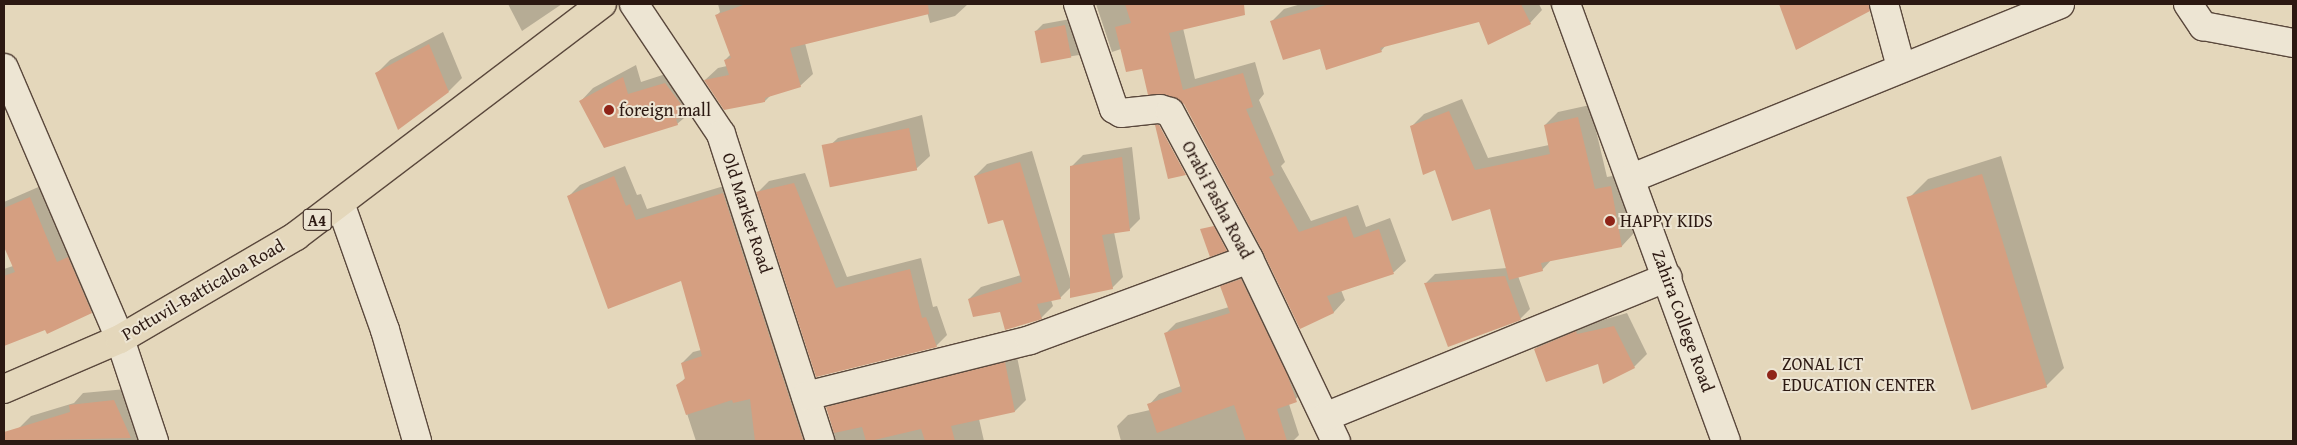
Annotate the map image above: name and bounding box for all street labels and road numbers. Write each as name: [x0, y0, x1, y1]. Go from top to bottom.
street label: Orabi Pasha Road: [1177, 137, 1257, 263]
street label: Old Market Road: [717, 150, 777, 276]
road number: A4: [302, 206, 332, 234]
street label: Pottuvil-Batticaloa Road: [118, 235, 288, 345]
street label: Zahira College Road: [1647, 247, 1719, 395]

